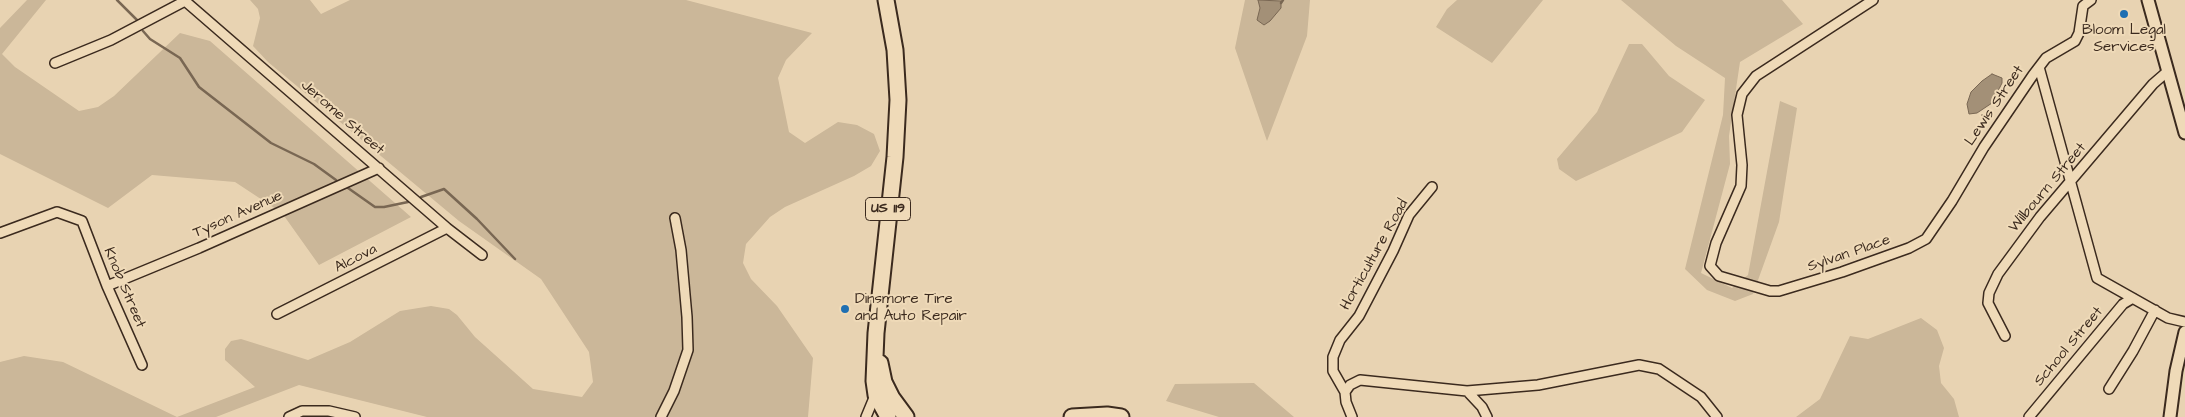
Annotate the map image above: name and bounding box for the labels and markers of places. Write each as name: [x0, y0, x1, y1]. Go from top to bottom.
marker: Bloom Legal Services: [2118, 8, 2130, 20]
place label: Bloom Legal Services: [2082, 22, 2166, 57]
place label: Dinsmore Tire and Auto Repair: [855, 291, 967, 326]
marker: Dinsmore Tire and Auto Repair: [839, 303, 851, 315]

